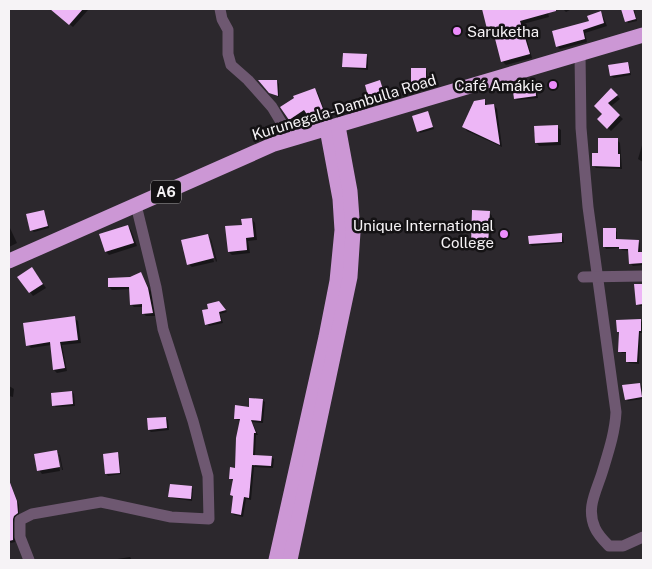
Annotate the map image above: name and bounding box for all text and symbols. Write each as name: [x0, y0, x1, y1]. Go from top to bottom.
place label: Saruketha: [467, 23, 539, 40]
marker: Saruketha: [451, 25, 463, 37]
street label: Kurunegala-Dambulla Road: [250, 71, 438, 143]
place label: Café Amákie: [454, 77, 543, 94]
marker: Café Amákie: [547, 79, 559, 91]
road number: A6: [151, 180, 181, 203]
place label: Unique International College: [353, 217, 494, 251]
marker: Unique International College: [498, 228, 510, 240]

